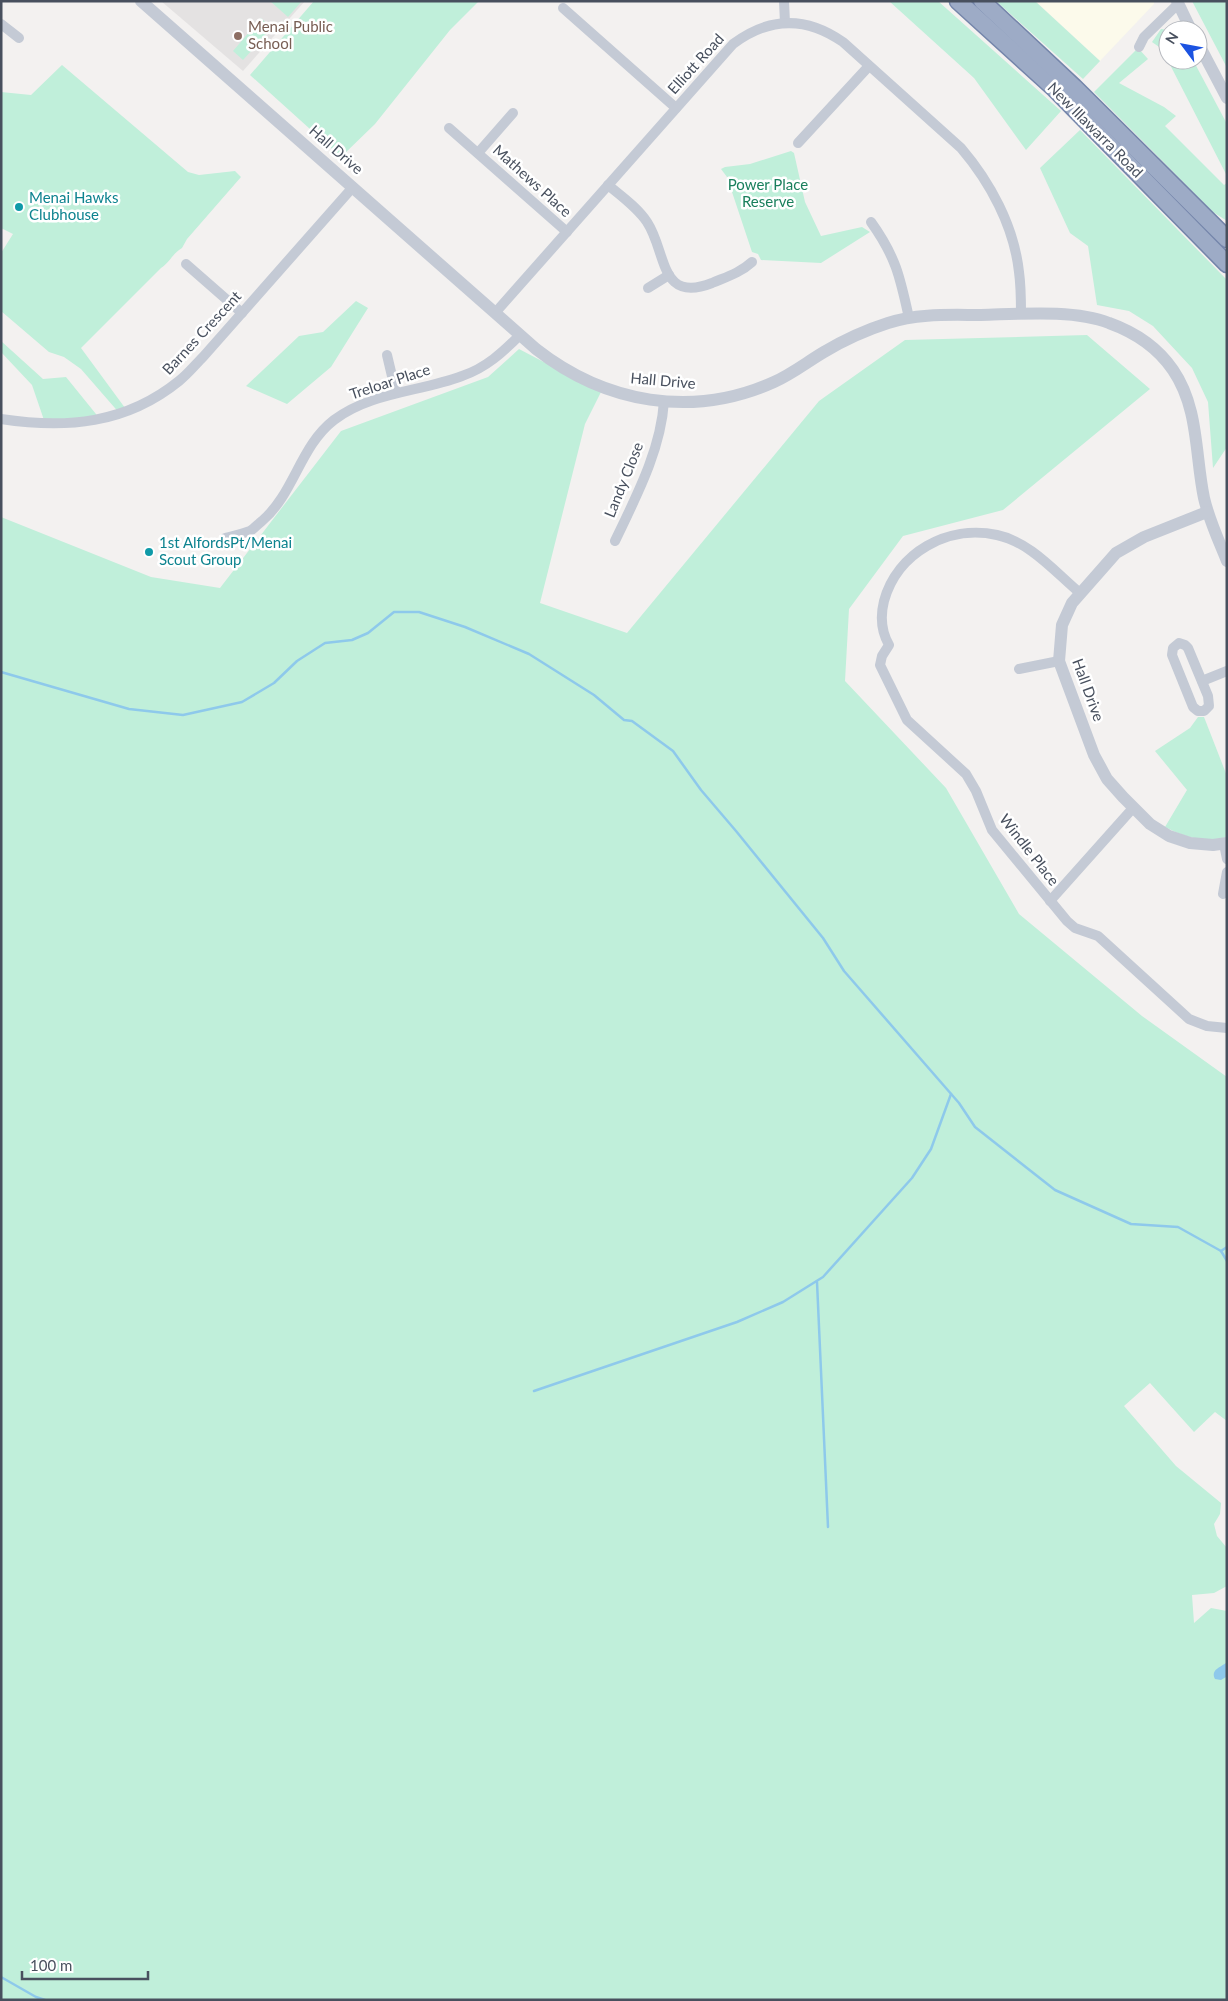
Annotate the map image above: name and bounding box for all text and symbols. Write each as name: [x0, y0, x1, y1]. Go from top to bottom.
place label: Menai Public School: [248, 17, 333, 52]
north arrow: [1158, 20, 1208, 70]
street label: Elliott Road: [663, 29, 727, 97]
text: N: [1161, 29, 1182, 47]
marker: Menai Public School: [232, 30, 244, 42]
street label: New Illawarra Road: [1044, 78, 1147, 181]
street label: Hall Drive: [306, 121, 367, 178]
street label: Mathews Place: [490, 140, 576, 220]
park label: Power Place Reserve: [728, 175, 808, 210]
place label: Menai Hawks Clubhouse: [29, 188, 118, 223]
marker: Menai Hawks Clubhouse: [13, 201, 25, 213]
street label: Barnes Crescent: [158, 287, 245, 378]
street label: Treloar Place: [347, 360, 432, 403]
street label: Hall Drive: [630, 368, 697, 392]
street label: Landy Close: [600, 439, 646, 520]
place label: 1st AlfordsPt/Menai Scout Group: [159, 533, 292, 568]
marker: 1st AlfordsPt/Menai Scout Group: [143, 546, 155, 558]
street label: Hall Drive: [1069, 656, 1109, 724]
street label: Windle Place: [996, 810, 1063, 889]
scale bar: [22, 1948, 149, 1980]
text: 100 m: [30, 1956, 72, 1974]

